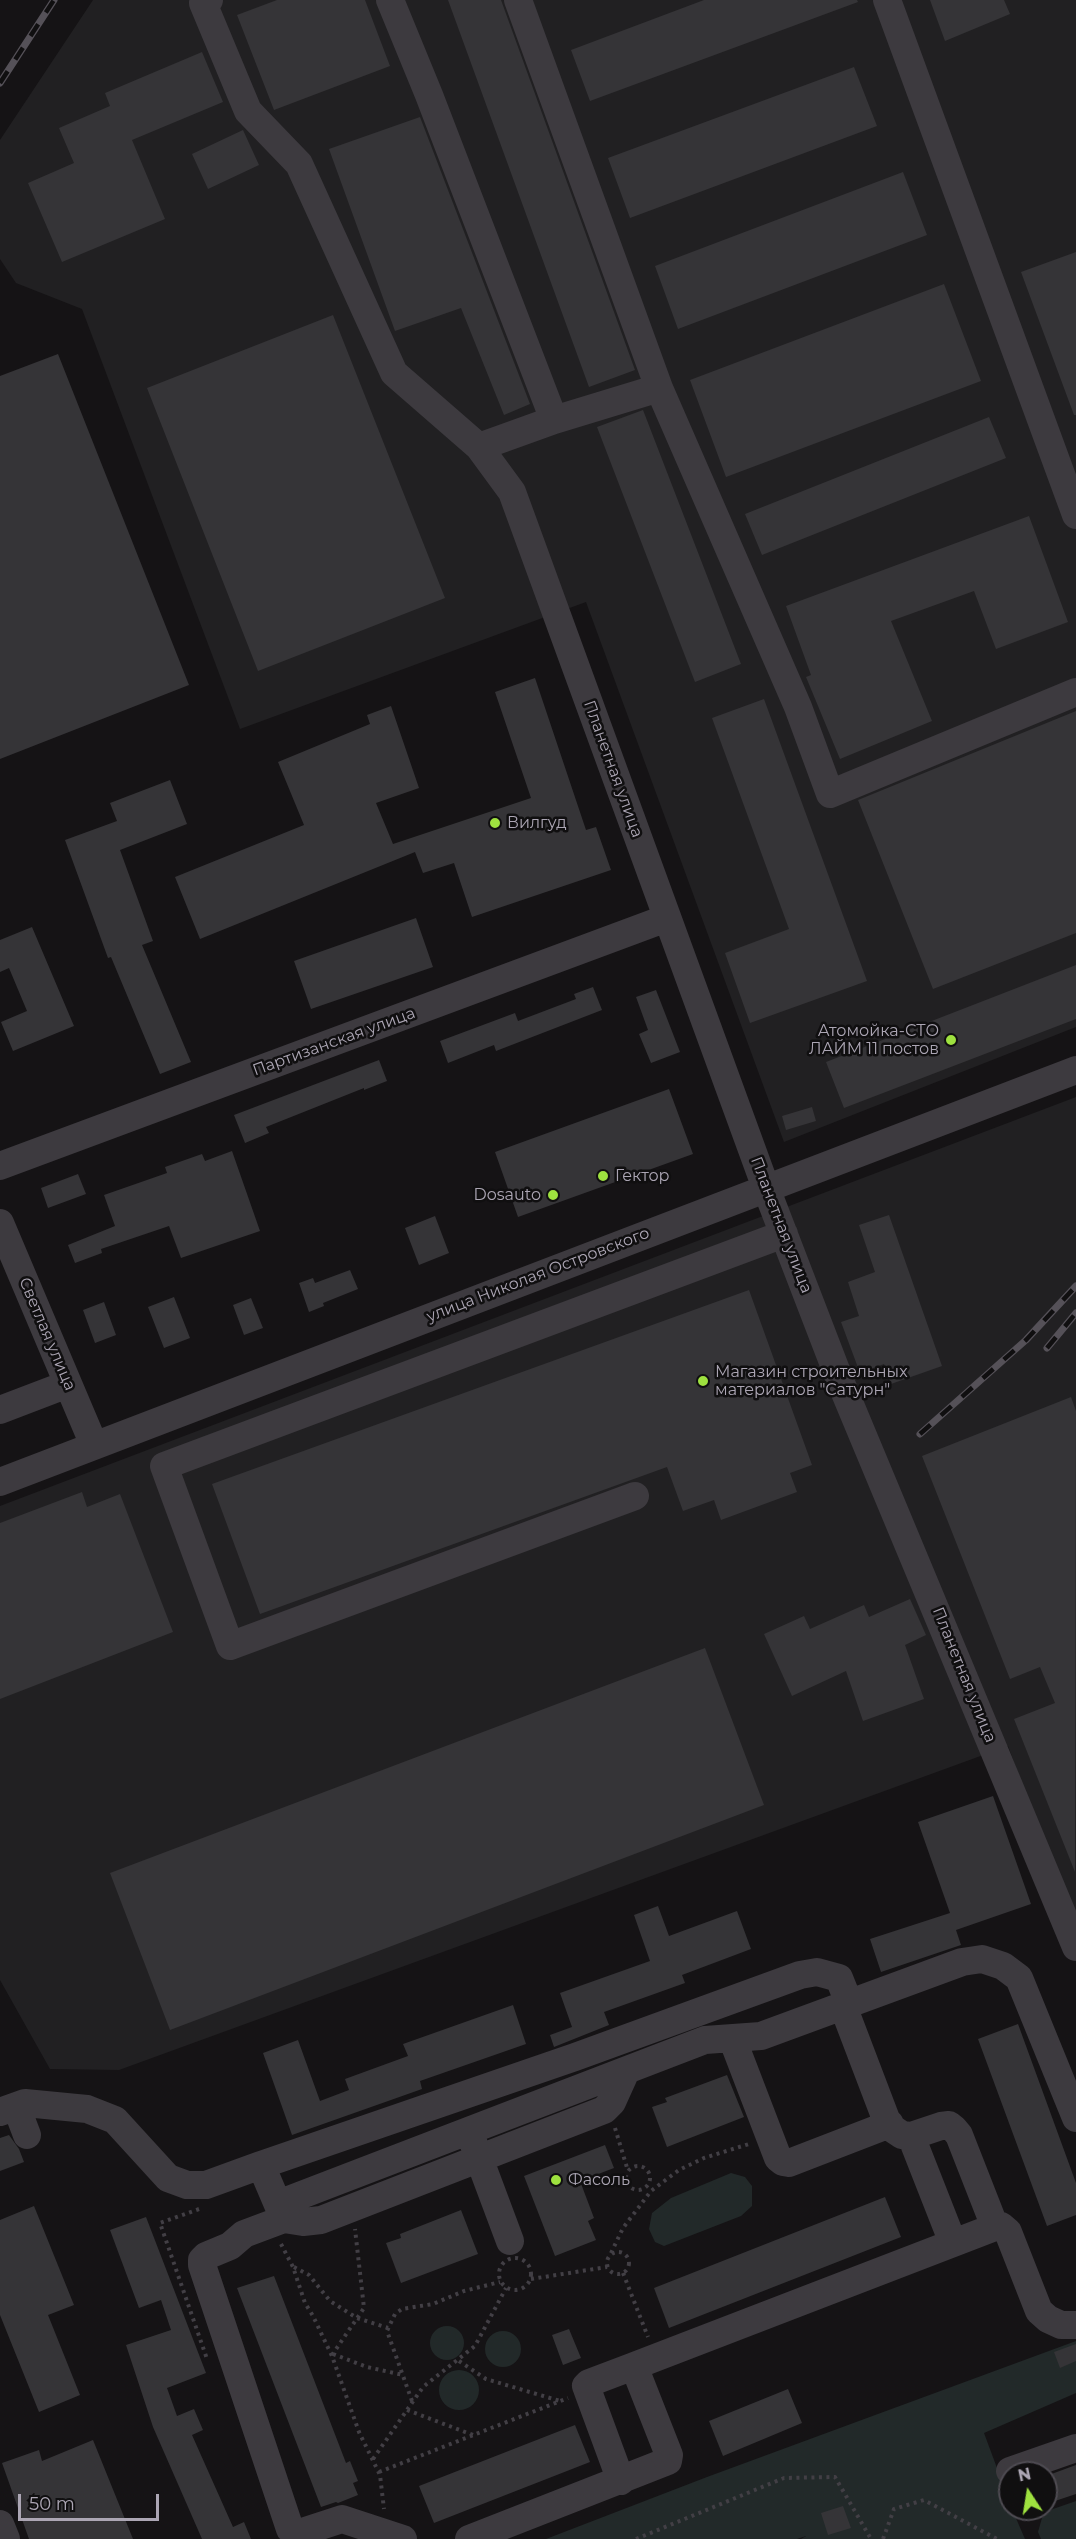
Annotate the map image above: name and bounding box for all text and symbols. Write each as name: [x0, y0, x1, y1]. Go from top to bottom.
street label: Планетная улица: [579, 698, 647, 840]
place label: Вилгуд: [507, 813, 567, 833]
marker: Вилгуд: [488, 816, 502, 830]
street label: Партизанская улица: [250, 1004, 418, 1080]
place label: Атомойка-СТО ЛАЙМ 11 постов: [809, 1021, 939, 1059]
marker: Атомойка-СТО ЛАЙМ 11 постов: [944, 1033, 958, 1047]
street label: Планетная улица: [746, 1154, 816, 1296]
place label: Гектор: [615, 1166, 670, 1186]
marker: Гектор: [596, 1169, 610, 1183]
place label: Dosauto: [474, 1185, 541, 1205]
marker: Dosauto: [546, 1188, 560, 1202]
street label: улица Николая Островского: [424, 1224, 652, 1326]
street label: Светлая улица: [15, 1275, 79, 1393]
place label: Магазин строительных материалов "Сатурн": [715, 1362, 908, 1400]
marker: Магазин строительных материалов "Сатурн": [696, 1374, 710, 1388]
street label: Планетная улица: [928, 1604, 1000, 1746]
place label: Фасоль: [568, 2170, 630, 2190]
marker: Фасоль: [549, 2173, 563, 2187]
north arrow: [998, 2461, 1058, 2521]
text: N: [1016, 2464, 1033, 2485]
scale bar: [21, 2482, 162, 2520]
text: 50 m: [29, 2493, 75, 2515]

